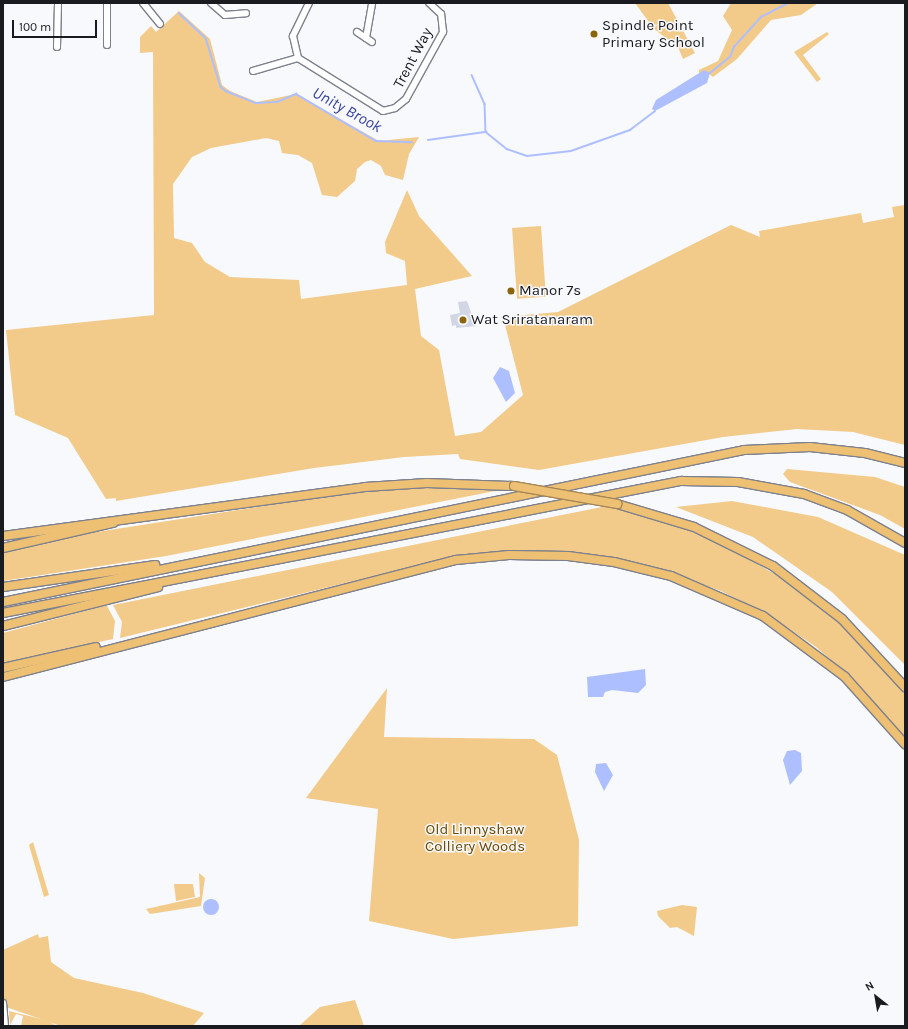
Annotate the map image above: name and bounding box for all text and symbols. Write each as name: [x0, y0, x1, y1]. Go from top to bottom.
scale bar: [14, 12, 99, 38]
place label: Spindle Point Primary School: [602, 16, 705, 51]
text: 100 m: [19, 20, 51, 34]
street label: Trent Way: [390, 25, 436, 91]
marker: Spindle Point Primary School: [589, 29, 599, 39]
water label: Unity Brook: [309, 83, 385, 137]
place label: Manor 7s: [519, 282, 581, 300]
marker: Manor 7s: [506, 286, 516, 296]
place label: Wat Sriratanaram: [471, 311, 593, 329]
marker: Wat Sriratanaram: [458, 315, 468, 325]
park label: Old Linnyshaw Colliery Woods: [425, 820, 525, 855]
north arrow: [856, 977, 896, 1017]
text: N: [863, 979, 876, 994]

